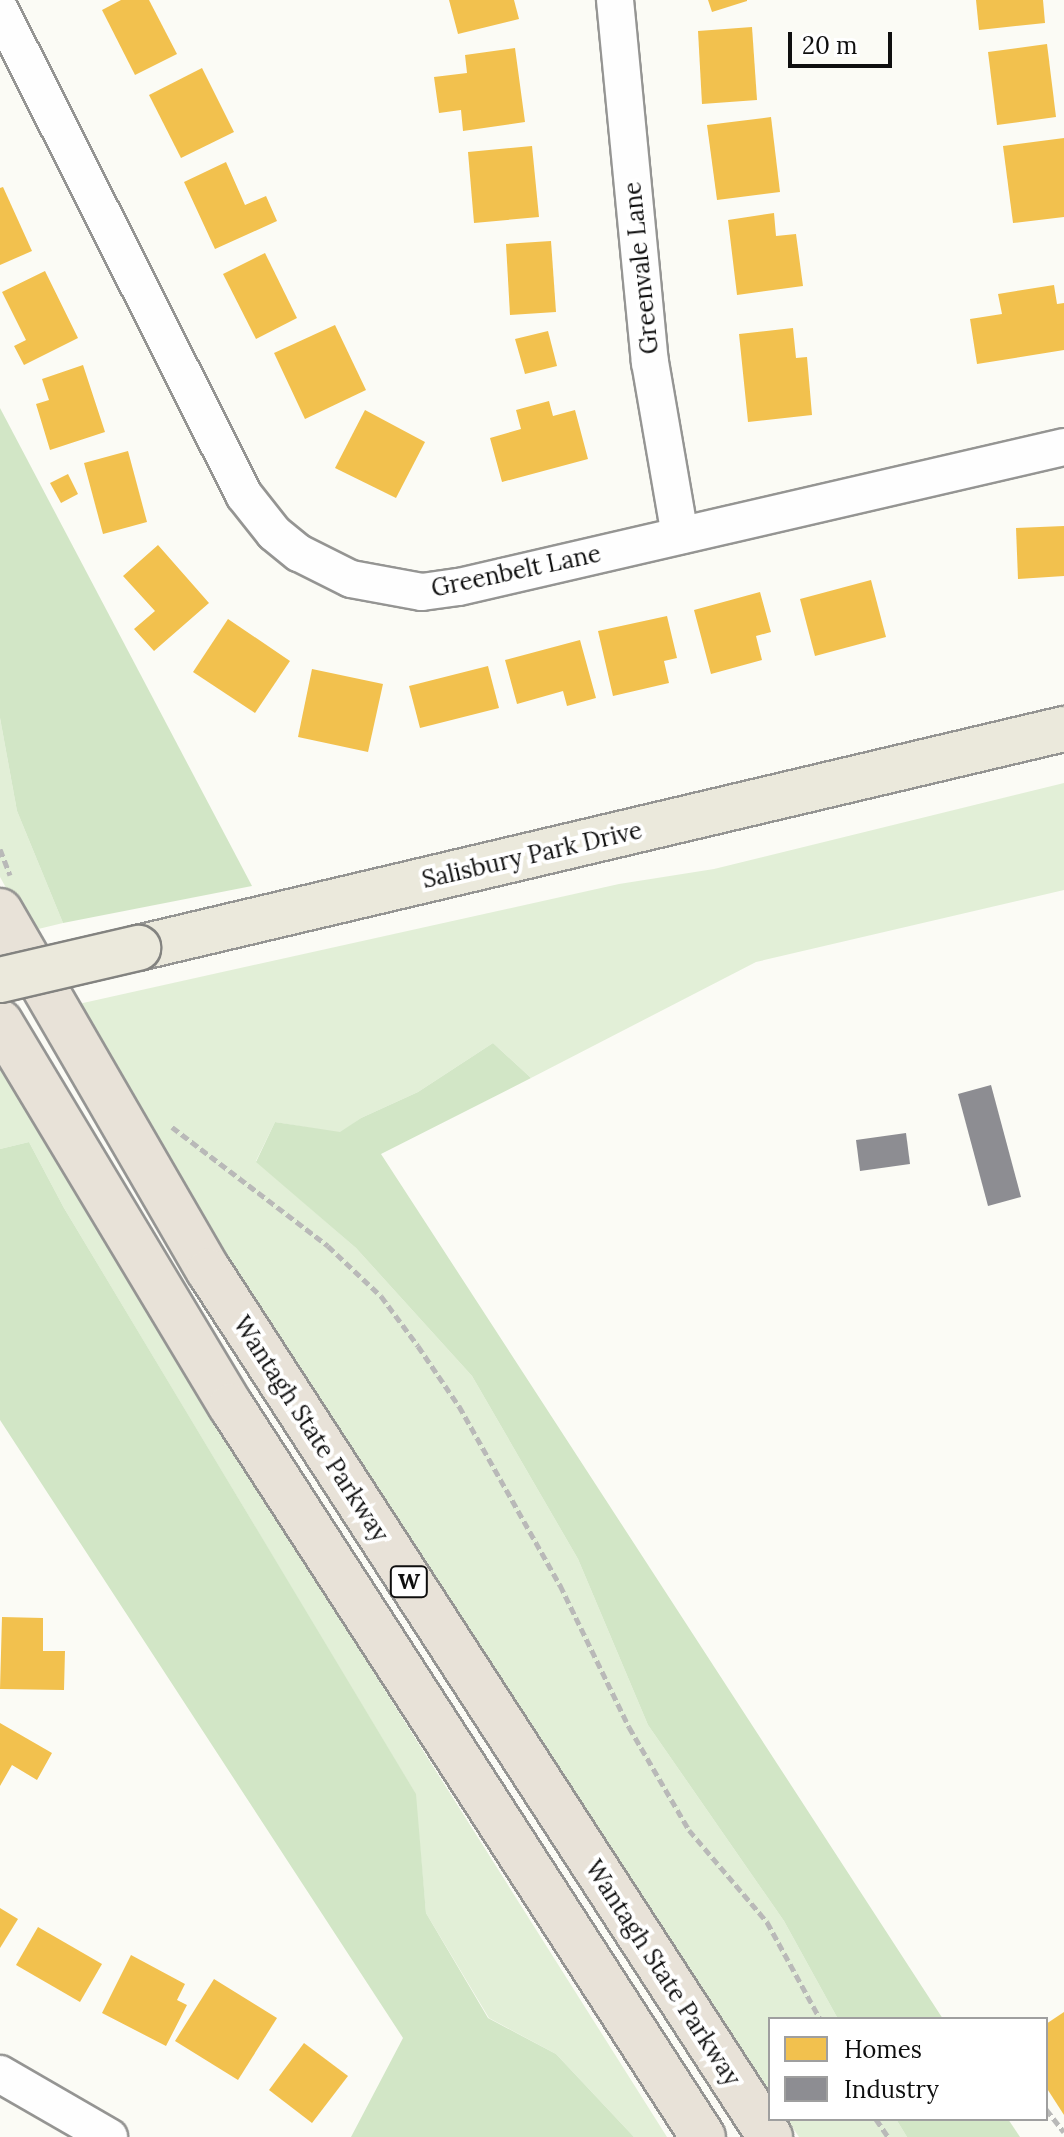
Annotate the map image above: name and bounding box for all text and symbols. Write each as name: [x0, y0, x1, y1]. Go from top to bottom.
scale bar: [792, 16, 896, 66]
text: 20 m: [802, 30, 858, 61]
street label: Greenvale Lane: [618, 180, 664, 356]
street label: Greenbelt Lane: [429, 539, 603, 603]
street label: Salisbury Park Drive: [419, 816, 645, 894]
street label: Wantagh State Parkway: [227, 1311, 395, 1547]
road number: W: [389, 1564, 429, 1600]
street label: Wantagh State Parkway: [579, 1855, 747, 2091]
legend: [768, 2017, 1048, 2121]
text: Homes: [844, 2034, 922, 2065]
text: Industry: [844, 2074, 939, 2105]

